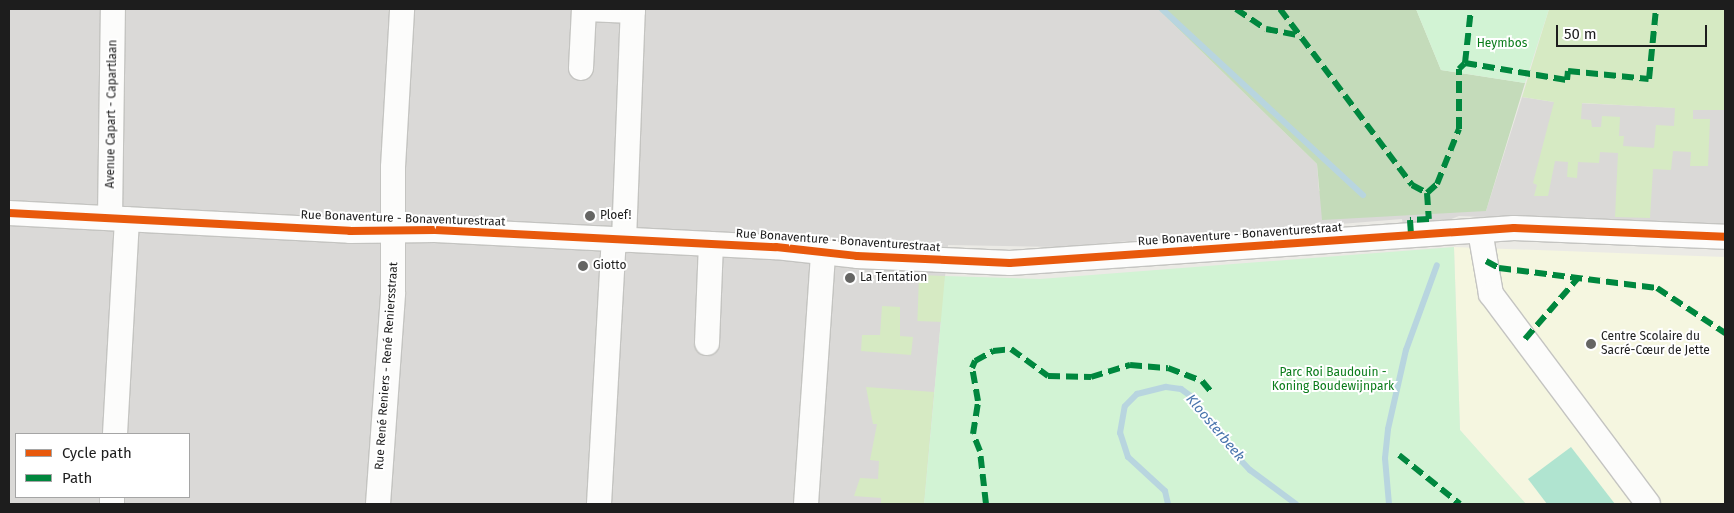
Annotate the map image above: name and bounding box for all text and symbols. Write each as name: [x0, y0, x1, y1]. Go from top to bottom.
scale bar: [1559, 15, 1710, 47]
text: 50 m: [1564, 25, 1597, 43]
park label: Heymbos: [1477, 37, 1527, 51]
street label: Avenue Capart - Capartlaan: [104, 39, 120, 189]
street label: Rue Bonaventure - Bonaventurestraat: [300, 208, 506, 230]
place label: Ploef!: [600, 209, 631, 223]
marker: Ploef!: [584, 210, 596, 222]
street label: Rue Bonaventure - Bonaventurestraat: [1137, 221, 1343, 249]
street label: Rue Bonaventure - Bonaventurestraat: [735, 227, 941, 255]
place label: Giotto: [593, 259, 626, 273]
marker: Giotto: [577, 260, 589, 272]
street label: Rue René Reniers - René Reniersstraat: [373, 261, 401, 471]
place label: La Tentation: [860, 271, 927, 285]
marker: La Tentation: [844, 272, 856, 284]
place label: Centre Scolaire du Sacré-Cœur de Jette: [1601, 330, 1710, 358]
marker: Centre Scolaire du Sacré-Cœur de Jette: [1585, 338, 1597, 350]
park label: Parc Roi Baudouin - Koning Boudewijnpark: [1272, 366, 1394, 394]
water label: Kloosterbeek: [1182, 391, 1248, 465]
legend: [15, 433, 190, 498]
text: Cycle path: [62, 444, 132, 462]
text: Path: [62, 469, 92, 487]

